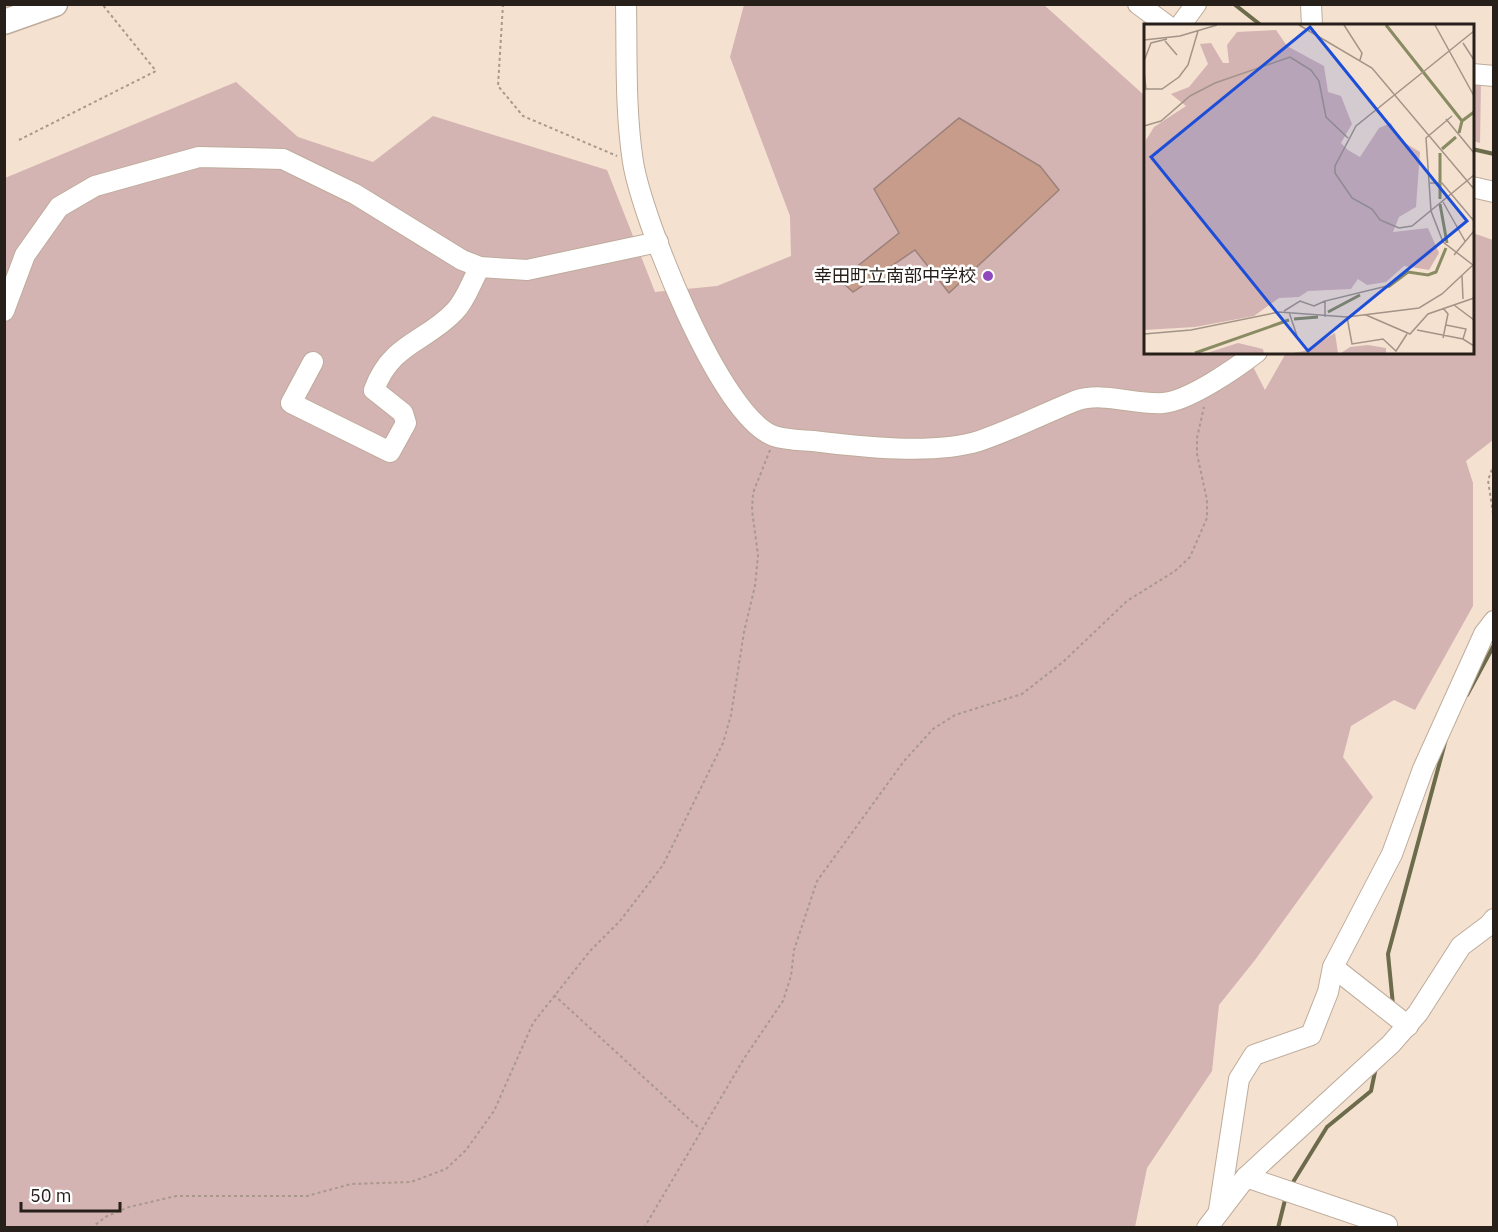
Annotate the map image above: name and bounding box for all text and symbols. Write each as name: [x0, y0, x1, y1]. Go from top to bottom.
inset map: [1144, 24, 1474, 354]
place label: 幸田町立南部中学校: [814, 264, 976, 287]
marker: 幸田町立南部中学校: [981, 269, 995, 283]
scale bar: [21, 1175, 120, 1213]
text: 50 m: [30, 1184, 72, 1207]

